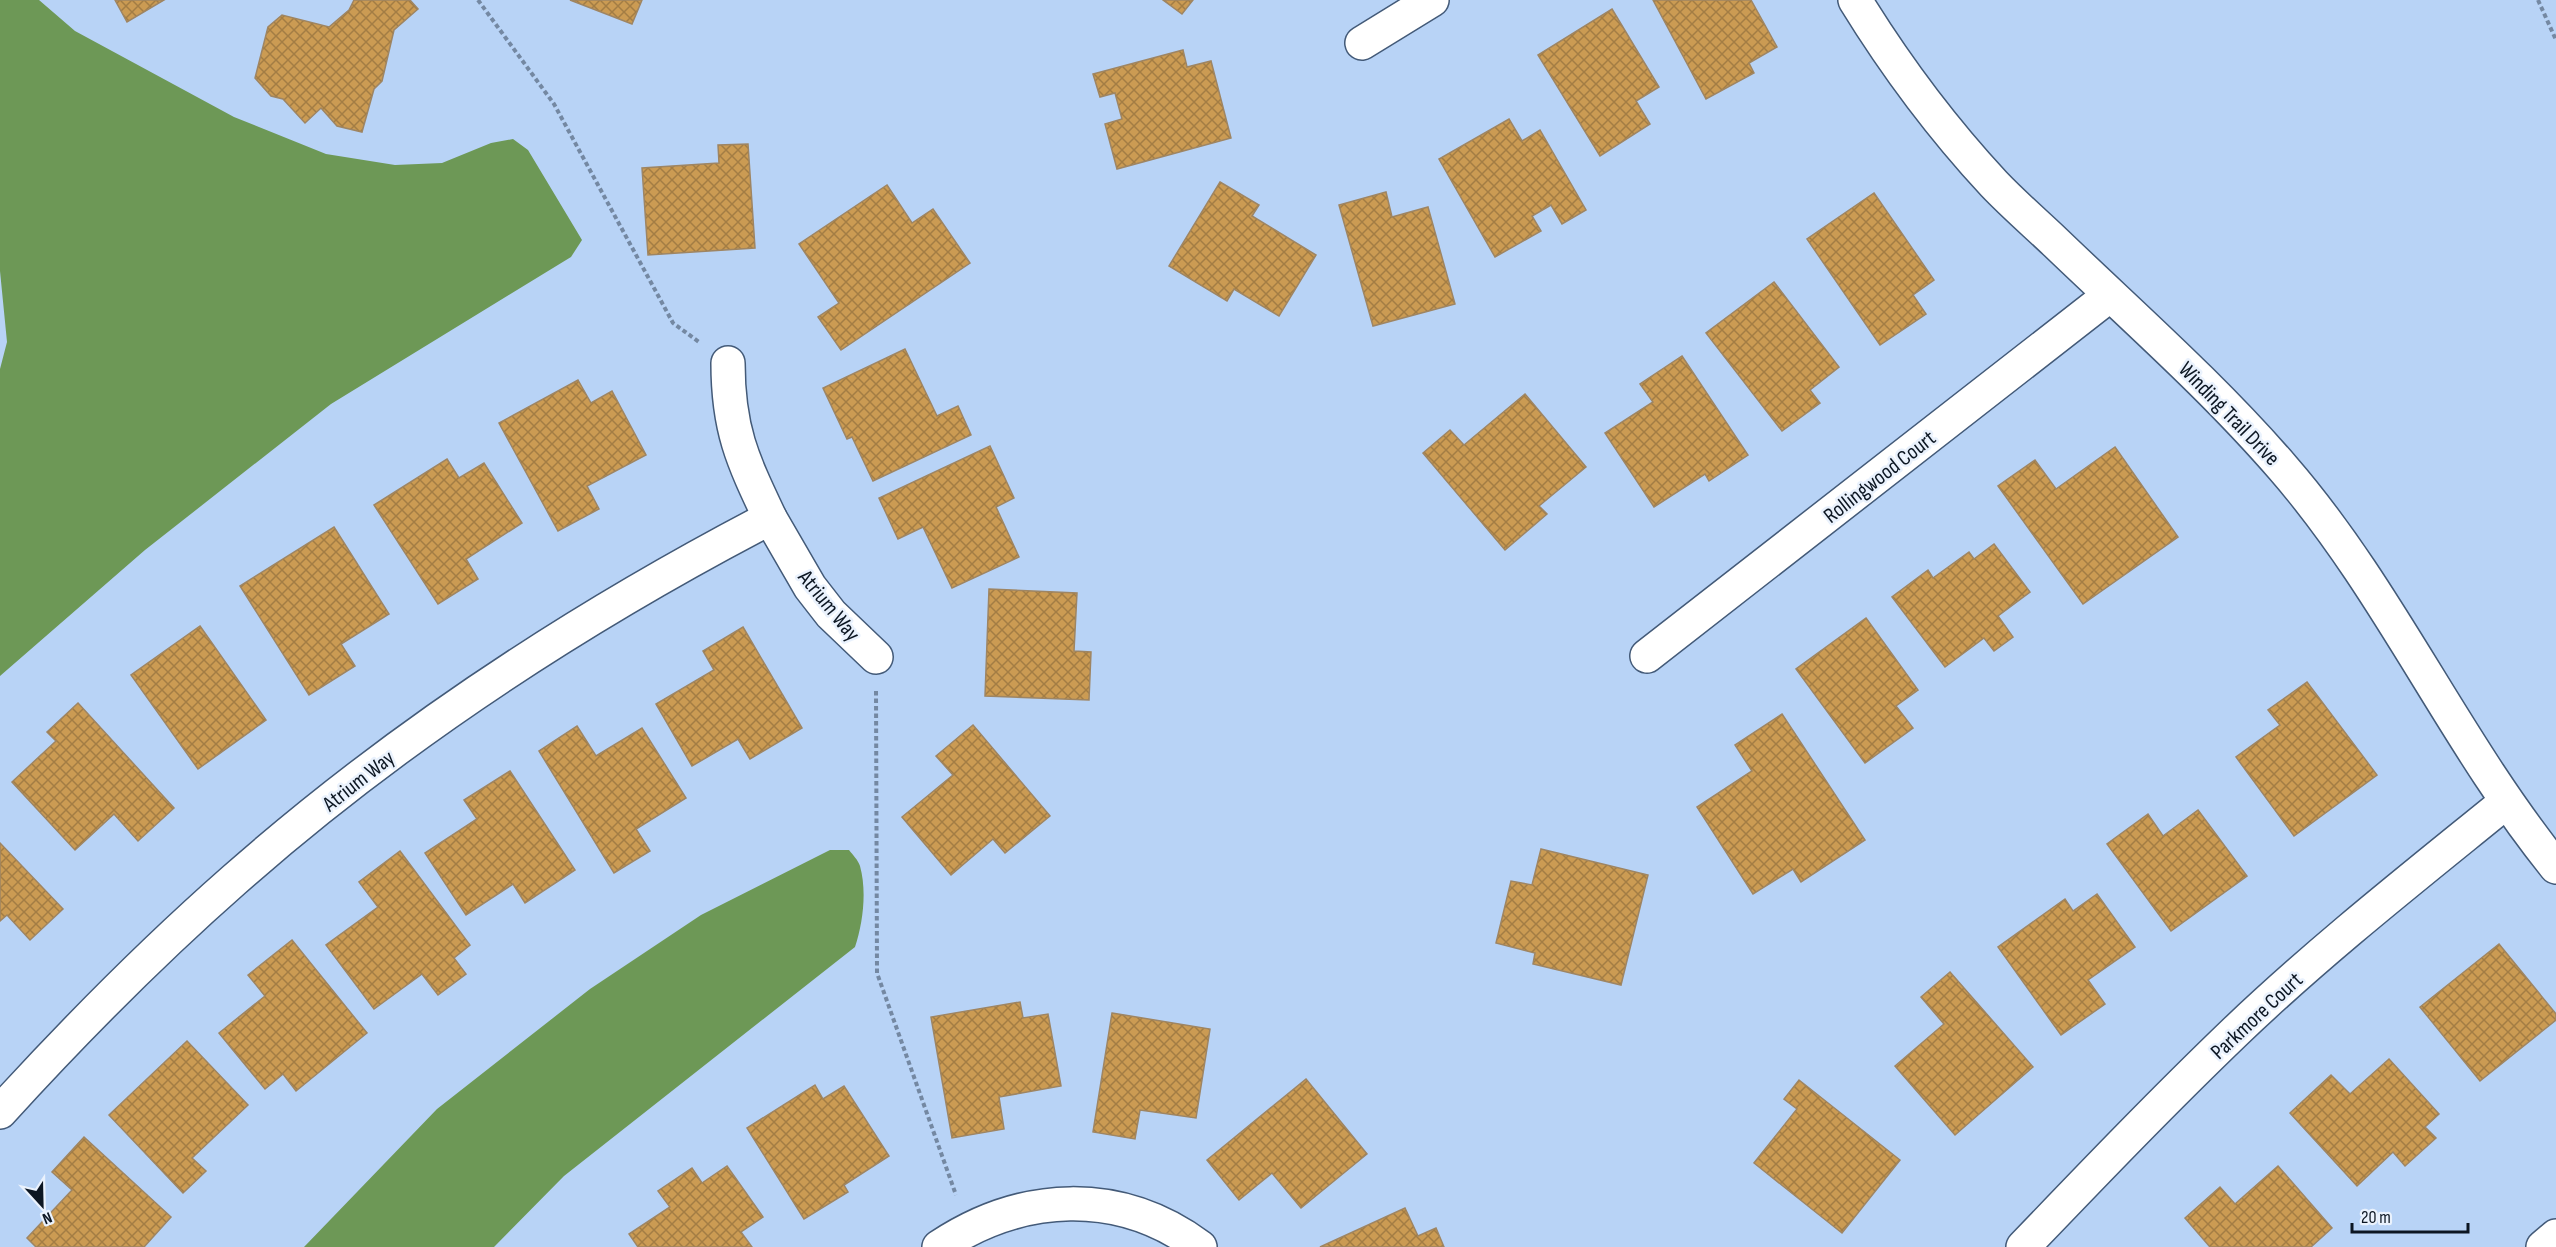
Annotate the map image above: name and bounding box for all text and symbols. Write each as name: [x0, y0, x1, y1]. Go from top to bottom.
street label: Winding Trail Drive: [2172, 356, 2285, 472]
street label: Rollingwood Court: [1818, 425, 1942, 529]
street label: Atrium Way: [791, 564, 866, 647]
street label: Atrium Way: [317, 744, 401, 818]
street label: Parkmore Court: [2205, 967, 2309, 1065]
north arrow: [12, 1175, 72, 1235]
scale bar: [2352, 1196, 2468, 1234]
text: N: [40, 1207, 55, 1228]
text: 20 m: [2361, 1207, 2391, 1228]

